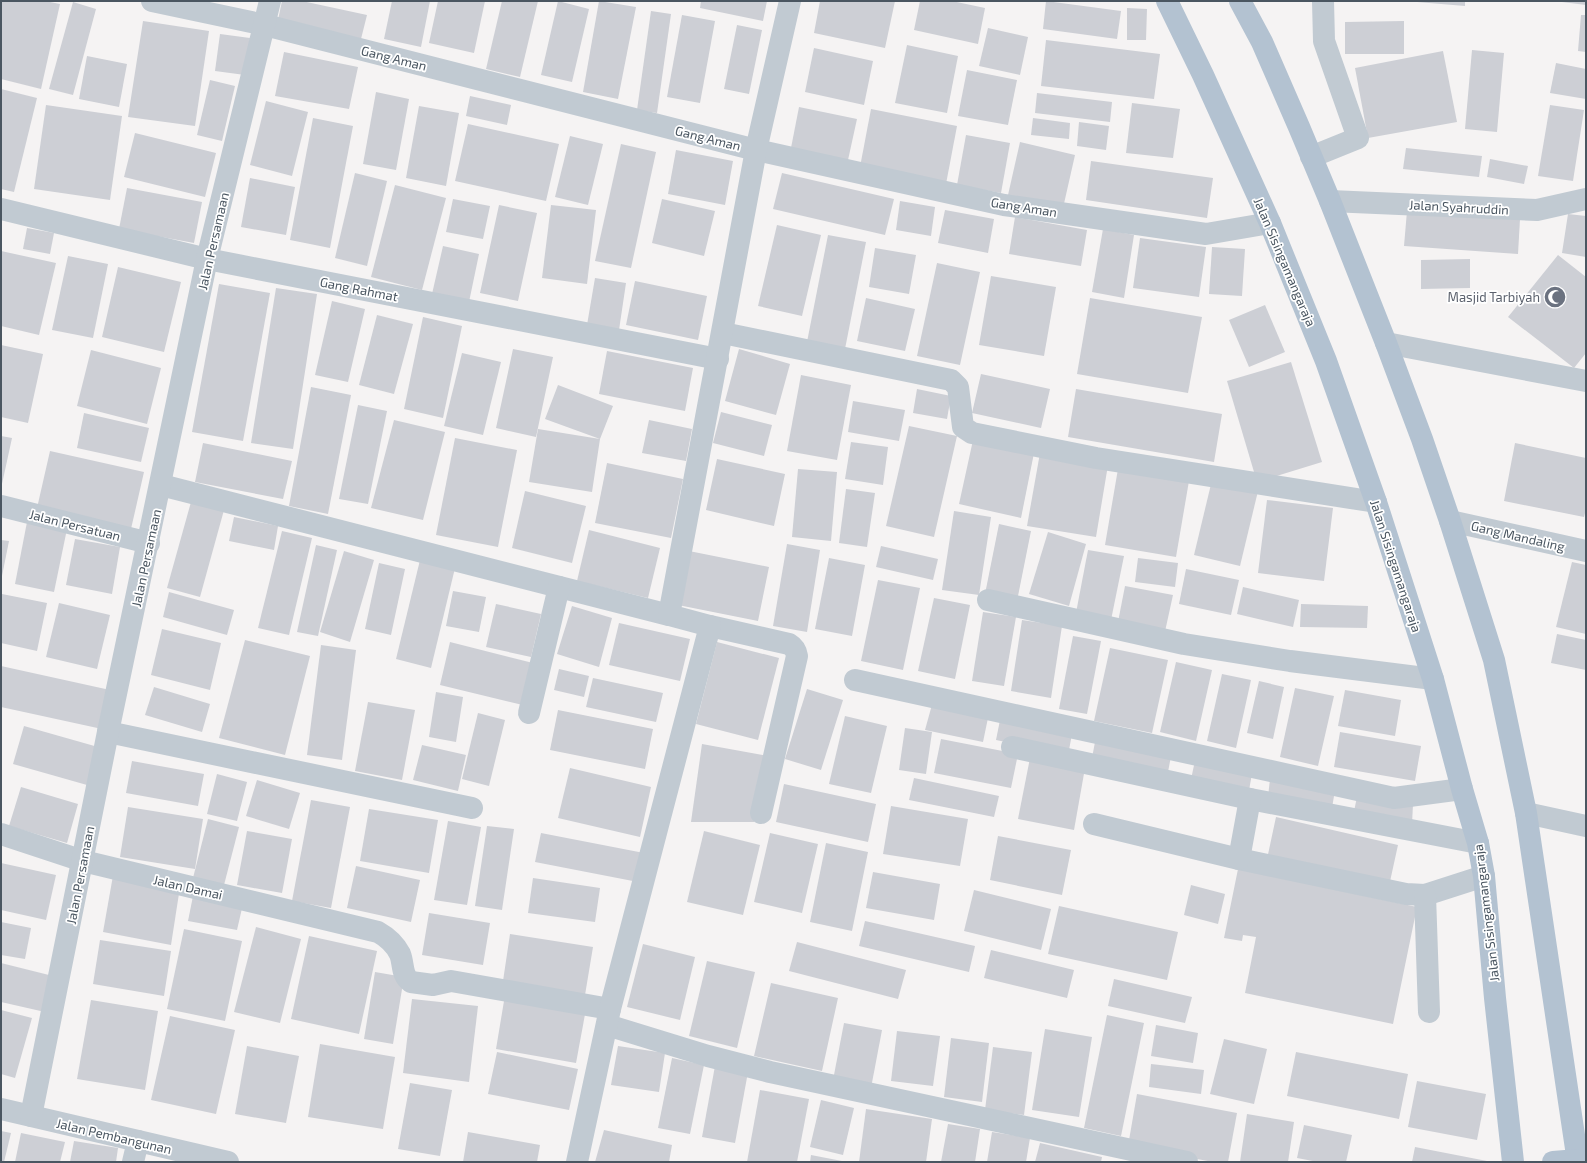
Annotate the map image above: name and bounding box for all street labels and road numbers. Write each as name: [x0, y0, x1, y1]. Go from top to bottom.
street label: Gang Aman: [360, 42, 428, 74]
street label: Gang Aman: [674, 122, 742, 154]
street label: Jalan Persamaan: [194, 191, 232, 291]
street label: Gang Aman: [990, 194, 1058, 220]
street label: Jalan Sisingamangaraja: [1251, 195, 1319, 329]
street label: Jalan Syahruddin: [1409, 196, 1509, 218]
street label: Gang Rahmat: [319, 274, 399, 304]
street label: Jalan Sisingamangaraja: [1367, 498, 1425, 634]
street label: Jalan Persatuan: [28, 506, 122, 544]
street label: Jalan Persamaan: [128, 508, 164, 608]
street label: Gang Mandaling: [1470, 517, 1566, 555]
street label: Jalan Persamaan: [63, 825, 97, 925]
street label: Jalan Sisingamangaraja: [1470, 843, 1502, 983]
street label: Jalan Damai: [152, 871, 224, 903]
street label: Jalan Pembangunan: [55, 1115, 173, 1157]

